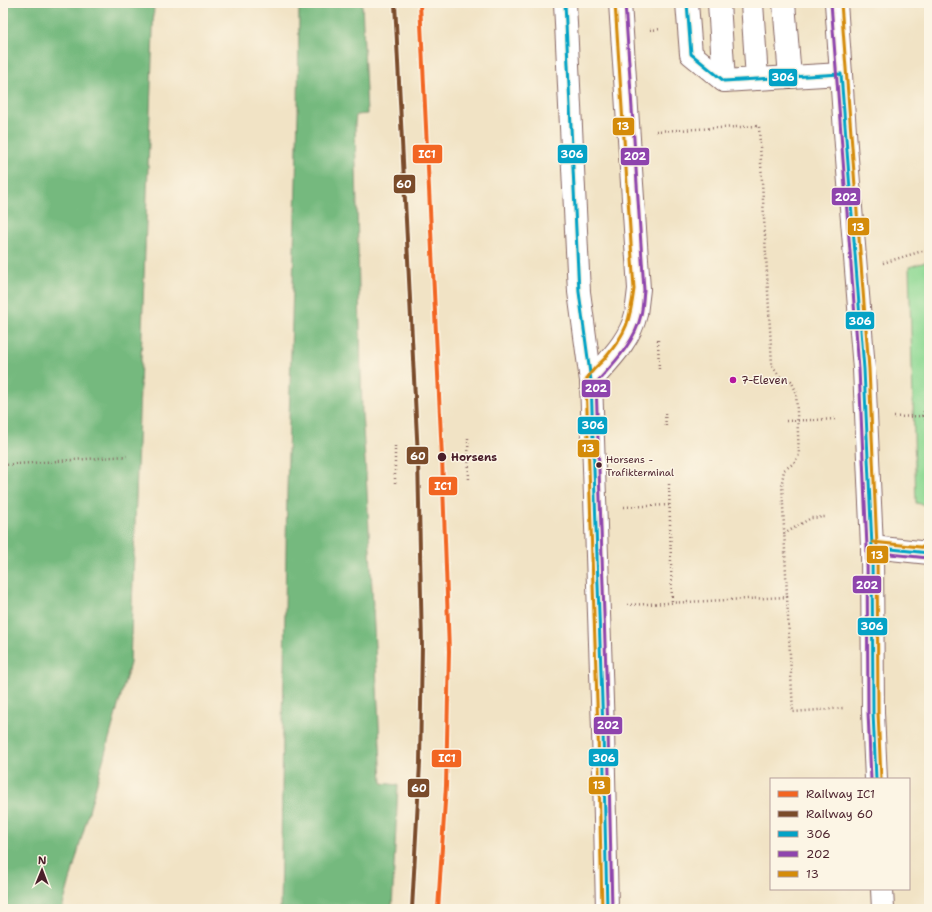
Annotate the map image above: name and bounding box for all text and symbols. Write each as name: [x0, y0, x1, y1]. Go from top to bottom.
line badge: 306: [768, 68, 798, 87]
text: 306: [772, 70, 795, 85]
line badge: 13: [612, 117, 635, 136]
text: 13: [617, 119, 630, 134]
line badge: IC1: [412, 144, 443, 164]
line badge: 306: [557, 144, 588, 164]
text: IC1: [418, 147, 436, 162]
text: 306: [561, 147, 584, 162]
line badge: 202: [620, 147, 650, 166]
text: 202: [624, 149, 647, 164]
line badge: 60: [393, 174, 416, 194]
text: 60: [396, 177, 412, 192]
line badge: 202: [831, 187, 861, 206]
text: 202: [835, 190, 858, 205]
line badge: 13: [847, 217, 870, 236]
text: 13: [852, 220, 865, 235]
line badge: 306: [845, 311, 875, 330]
text: 306: [849, 314, 872, 329]
place label: 7-Eleven: [741, 373, 788, 388]
marker: 7-Eleven: [728, 375, 738, 385]
line badge: 202: [581, 379, 611, 398]
text: 202: [585, 381, 608, 396]
line badge: 306: [577, 416, 608, 435]
text: 306: [582, 418, 605, 433]
line badge: 13: [577, 439, 600, 458]
text: 13: [582, 441, 595, 456]
line badge: 60: [406, 446, 429, 465]
text: 60: [410, 449, 426, 464]
place label: Horsens: [451, 450, 497, 465]
marker: Horsens: [436, 451, 448, 463]
place label: Horsens - Trafikterminal: [606, 453, 674, 479]
marker: Horsens - Trafikterminal: [594, 460, 604, 470]
line badge: IC1: [428, 476, 458, 496]
text: IC1: [434, 479, 452, 494]
line badge: 13: [866, 545, 889, 564]
text: 13: [871, 548, 884, 563]
line badge: 202: [852, 575, 882, 594]
text: 202: [856, 578, 879, 593]
line badge: 306: [857, 617, 888, 636]
text: 306: [861, 619, 884, 634]
line badge: 202: [593, 716, 623, 735]
text: 202: [597, 718, 620, 733]
line badge: 306: [588, 748, 619, 767]
line badge: IC1: [431, 749, 462, 768]
text: IC1: [438, 751, 456, 766]
text: 306: [593, 751, 616, 766]
line badge: 13: [588, 776, 611, 795]
line badge: 60: [407, 778, 430, 798]
text: 13: [593, 778, 606, 793]
legend: [770, 778, 910, 890]
text: 60: [411, 781, 427, 796]
text: Railway IC1: [806, 786, 875, 802]
text: Railway 60: [806, 806, 873, 822]
text: 306: [806, 826, 831, 842]
text: 202: [806, 846, 830, 862]
north arrow: [22, 850, 62, 890]
text: N: [38, 853, 47, 868]
text: 13: [806, 866, 819, 882]

